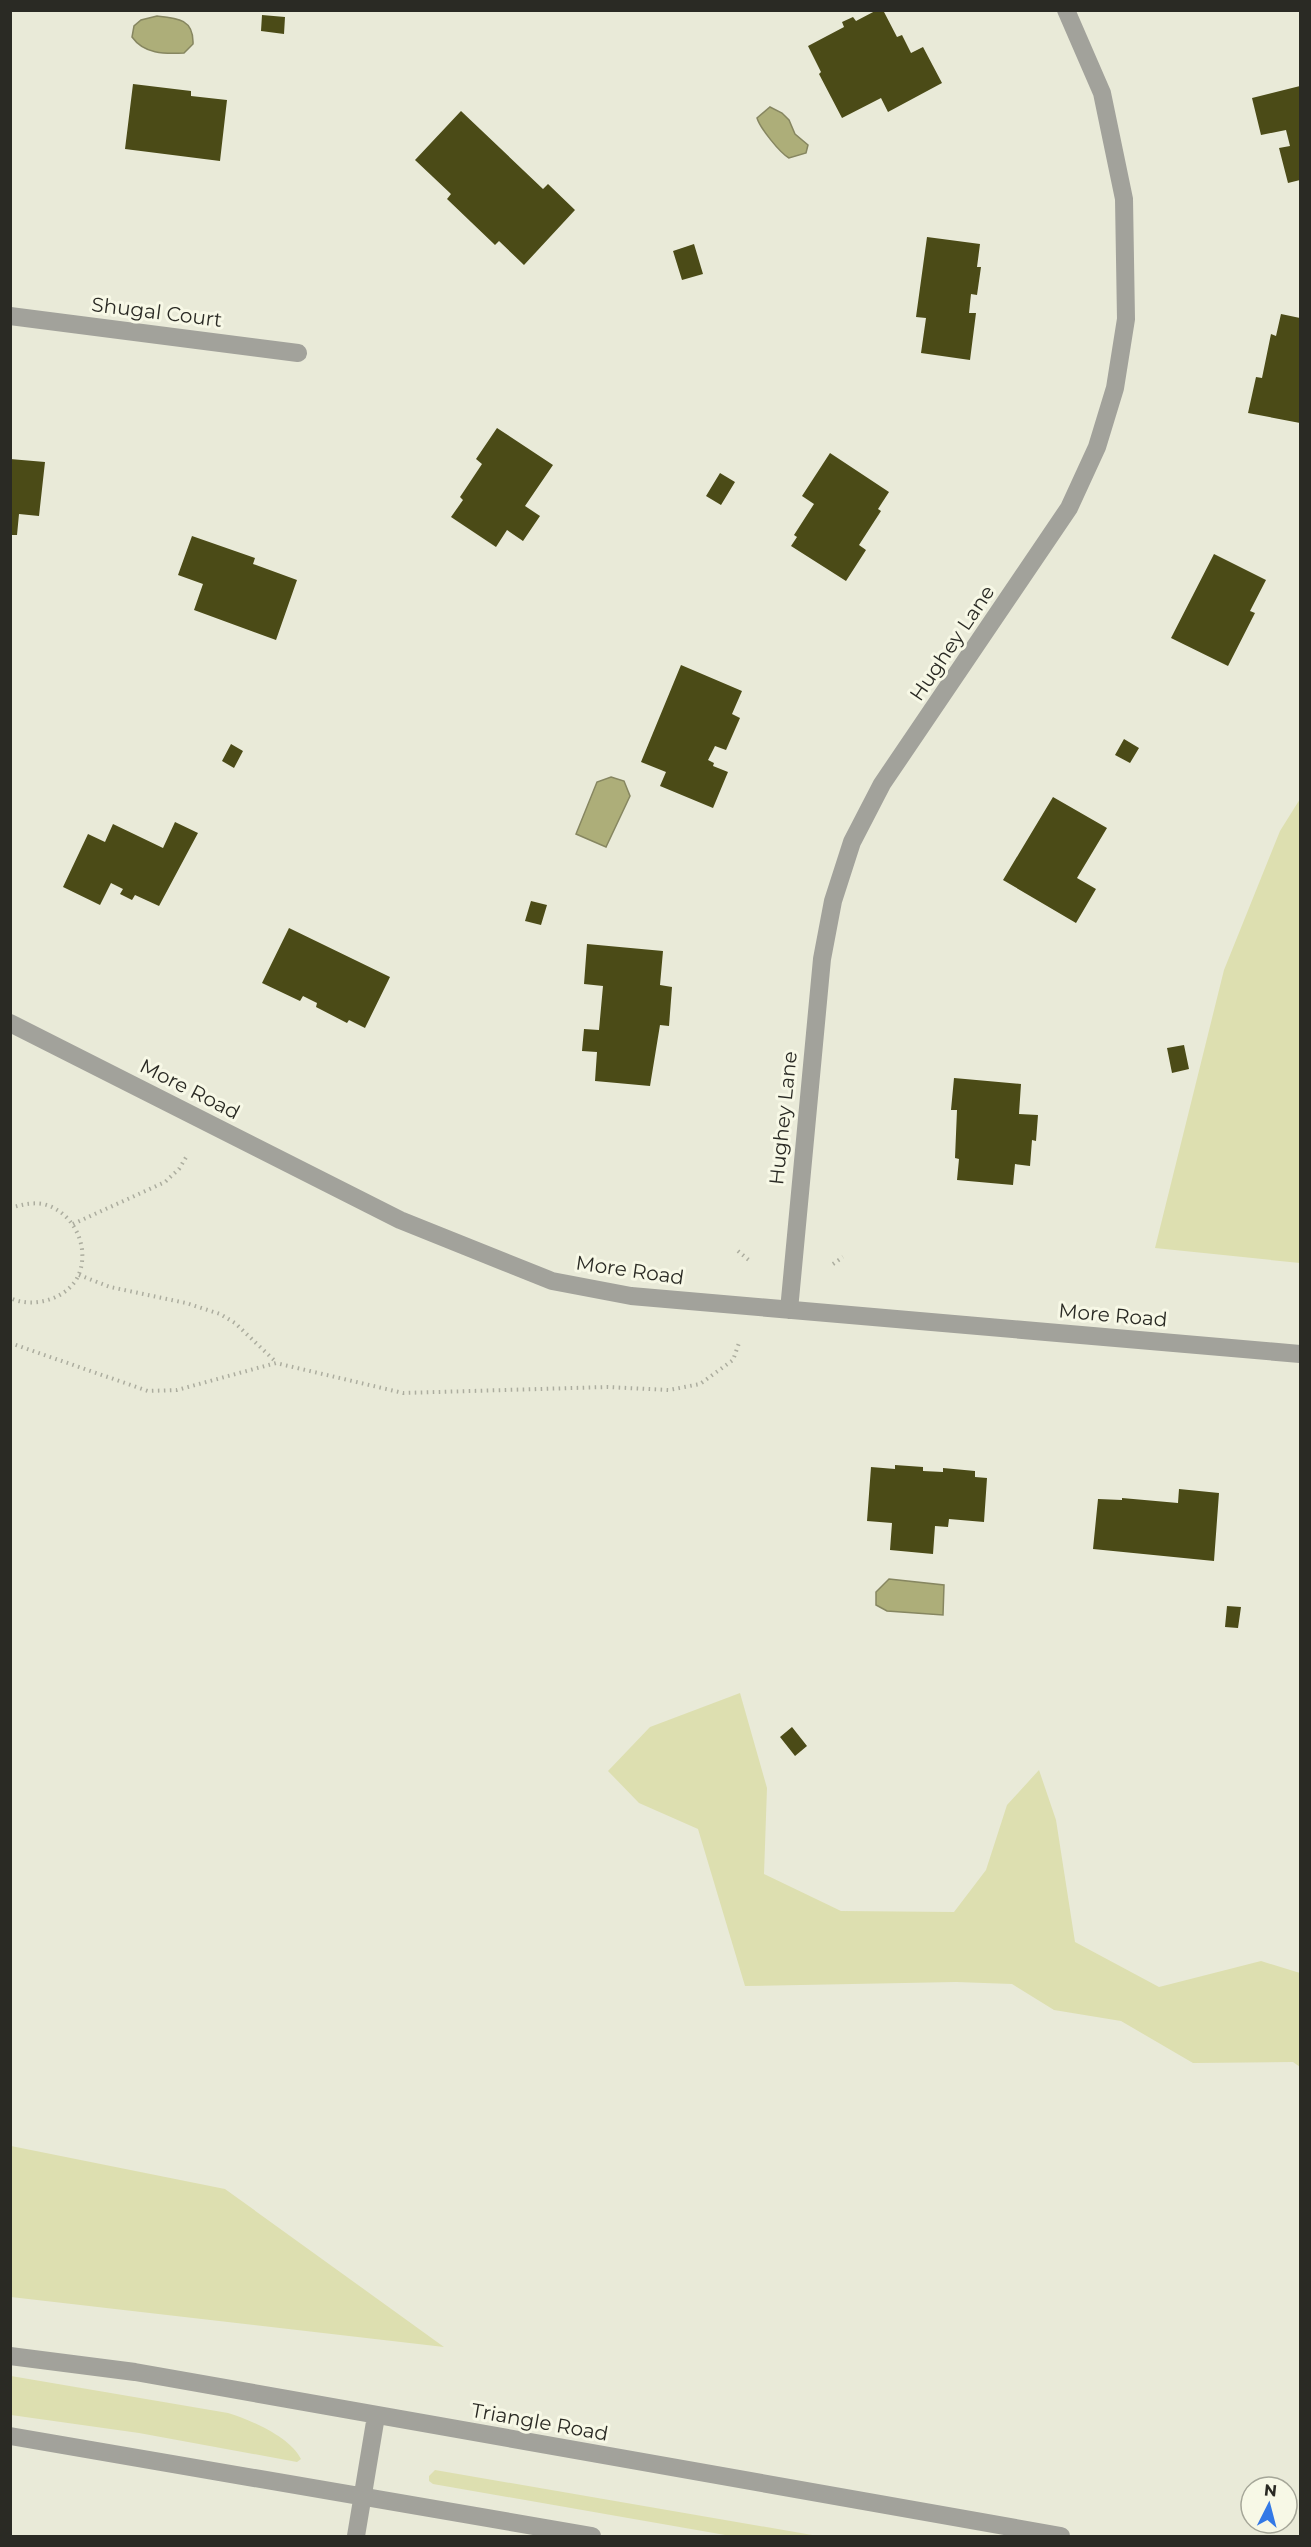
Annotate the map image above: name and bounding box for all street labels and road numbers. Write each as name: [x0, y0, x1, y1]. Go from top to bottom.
street label: Shugal Court: [90, 292, 224, 332]
street label: Hughey Lane: [905, 581, 999, 705]
street label: Hughey Lane: [764, 1050, 802, 1186]
street label: More Road: [136, 1054, 244, 1124]
street label: More Road: [574, 1251, 686, 1289]
street label: More Road: [1058, 1298, 1168, 1332]
street label: Triangle Road: [470, 2398, 610, 2446]

